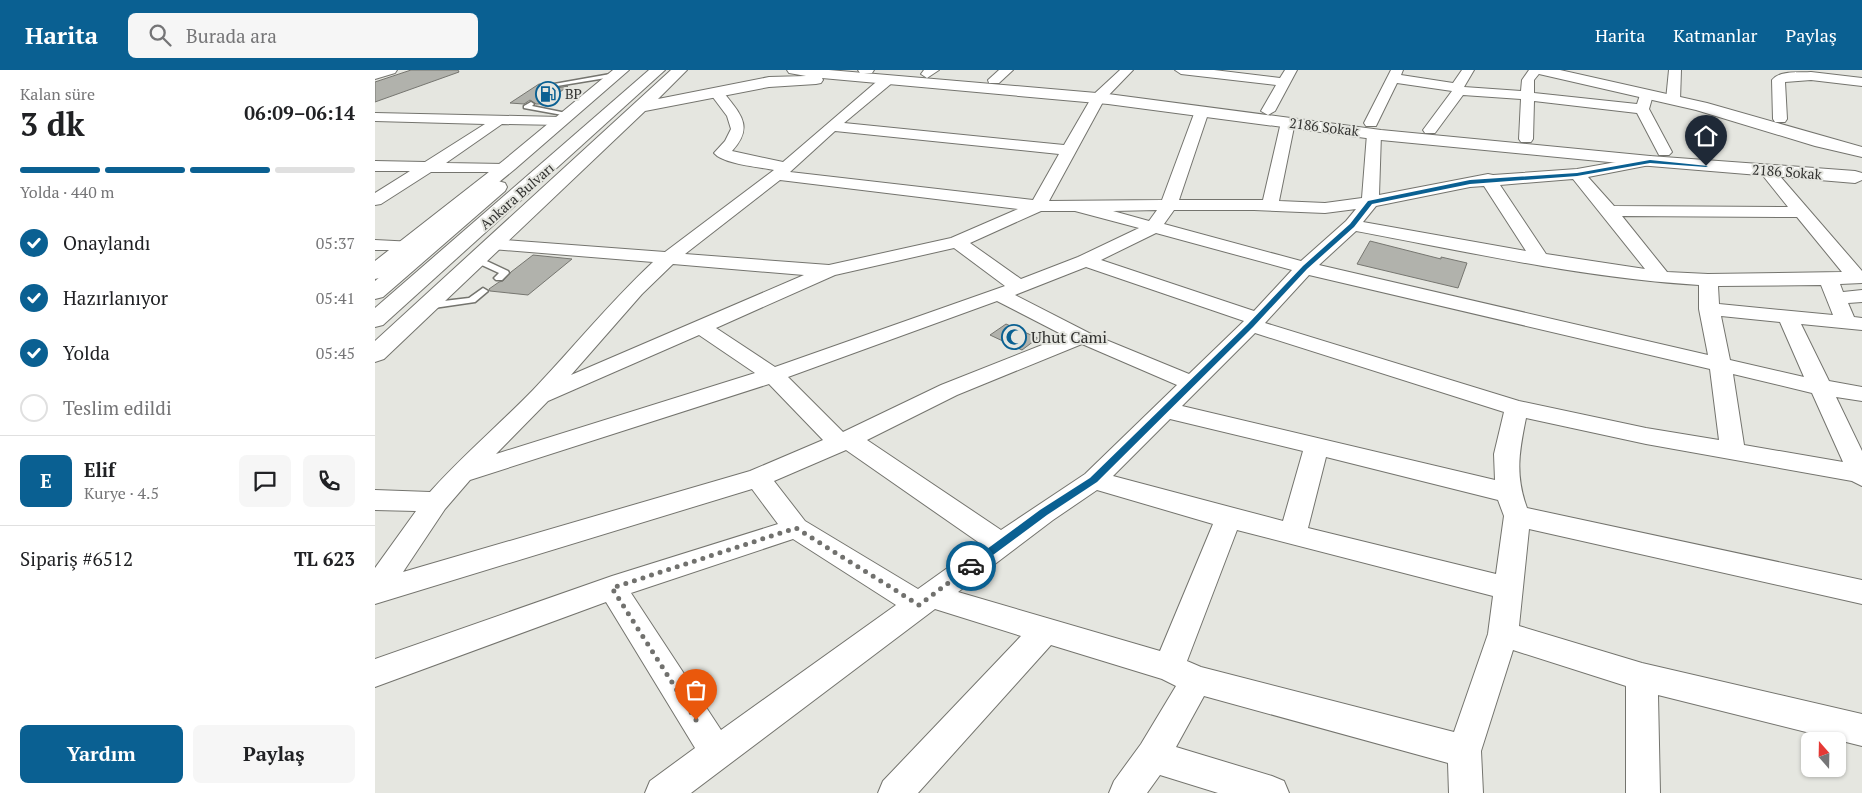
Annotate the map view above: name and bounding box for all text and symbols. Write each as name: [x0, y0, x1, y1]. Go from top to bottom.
search box: [128, 13, 478, 58]
text: Harita: [25, 19, 98, 51]
icon: search: [146, 21, 174, 49]
text: Burada ara: [186, 23, 277, 48]
text: Harita: [1595, 23, 1645, 47]
text: Katmanlar: [1673, 23, 1757, 47]
text: Paylaş: [1785, 23, 1837, 47]
fuel station icon: BP: [535, 81, 561, 107]
text: Kalan süre: [20, 83, 95, 105]
place label: BP: [565, 84, 582, 103]
text: 06:09–06:14: [244, 100, 355, 125]
text: 3 dk: [20, 103, 85, 145]
street label: 2186 Sokak: [1288, 113, 1361, 140]
pin: [1685, 115, 1727, 166]
icon: home: [1692, 122, 1720, 150]
street label: Ankara Bulvarı: [475, 158, 558, 233]
street label: 2186 Sokak: [1751, 160, 1823, 183]
text: Yolda · 440 m: [20, 181, 114, 203]
icon: check: [20, 229, 48, 257]
text: Onaylandı: [63, 230, 150, 255]
text: 05:37: [316, 232, 355, 254]
icon: check: [20, 284, 48, 312]
text: Hazırlanıyor: [63, 285, 168, 310]
text: 05:41: [316, 287, 355, 309]
mosque icon: Uhut Cami: [1001, 324, 1027, 350]
place label: Uhut Cami: [1031, 326, 1107, 348]
icon: check: [20, 339, 48, 367]
text: Yolda: [63, 340, 110, 365]
text: 05:45: [316, 342, 355, 364]
text: Teslim edildi: [63, 395, 172, 420]
button: chat: [239, 455, 291, 507]
button: phone: [303, 455, 355, 507]
text: Elif: [84, 457, 115, 482]
text: E: [40, 468, 52, 493]
text: Kurye · 4.5: [84, 482, 159, 504]
courier: [946, 541, 996, 591]
text: Sipariş #6512: [20, 546, 133, 571]
text: TL 623: [294, 546, 355, 571]
icon: car: [957, 552, 985, 580]
pin: [675, 669, 717, 720]
icon: bag: [682, 676, 710, 704]
button: Yardım: [20, 725, 183, 783]
button: Paylaş: [193, 725, 355, 783]
north arrow: [1801, 732, 1846, 778]
map controls: [1801, 732, 1846, 777]

